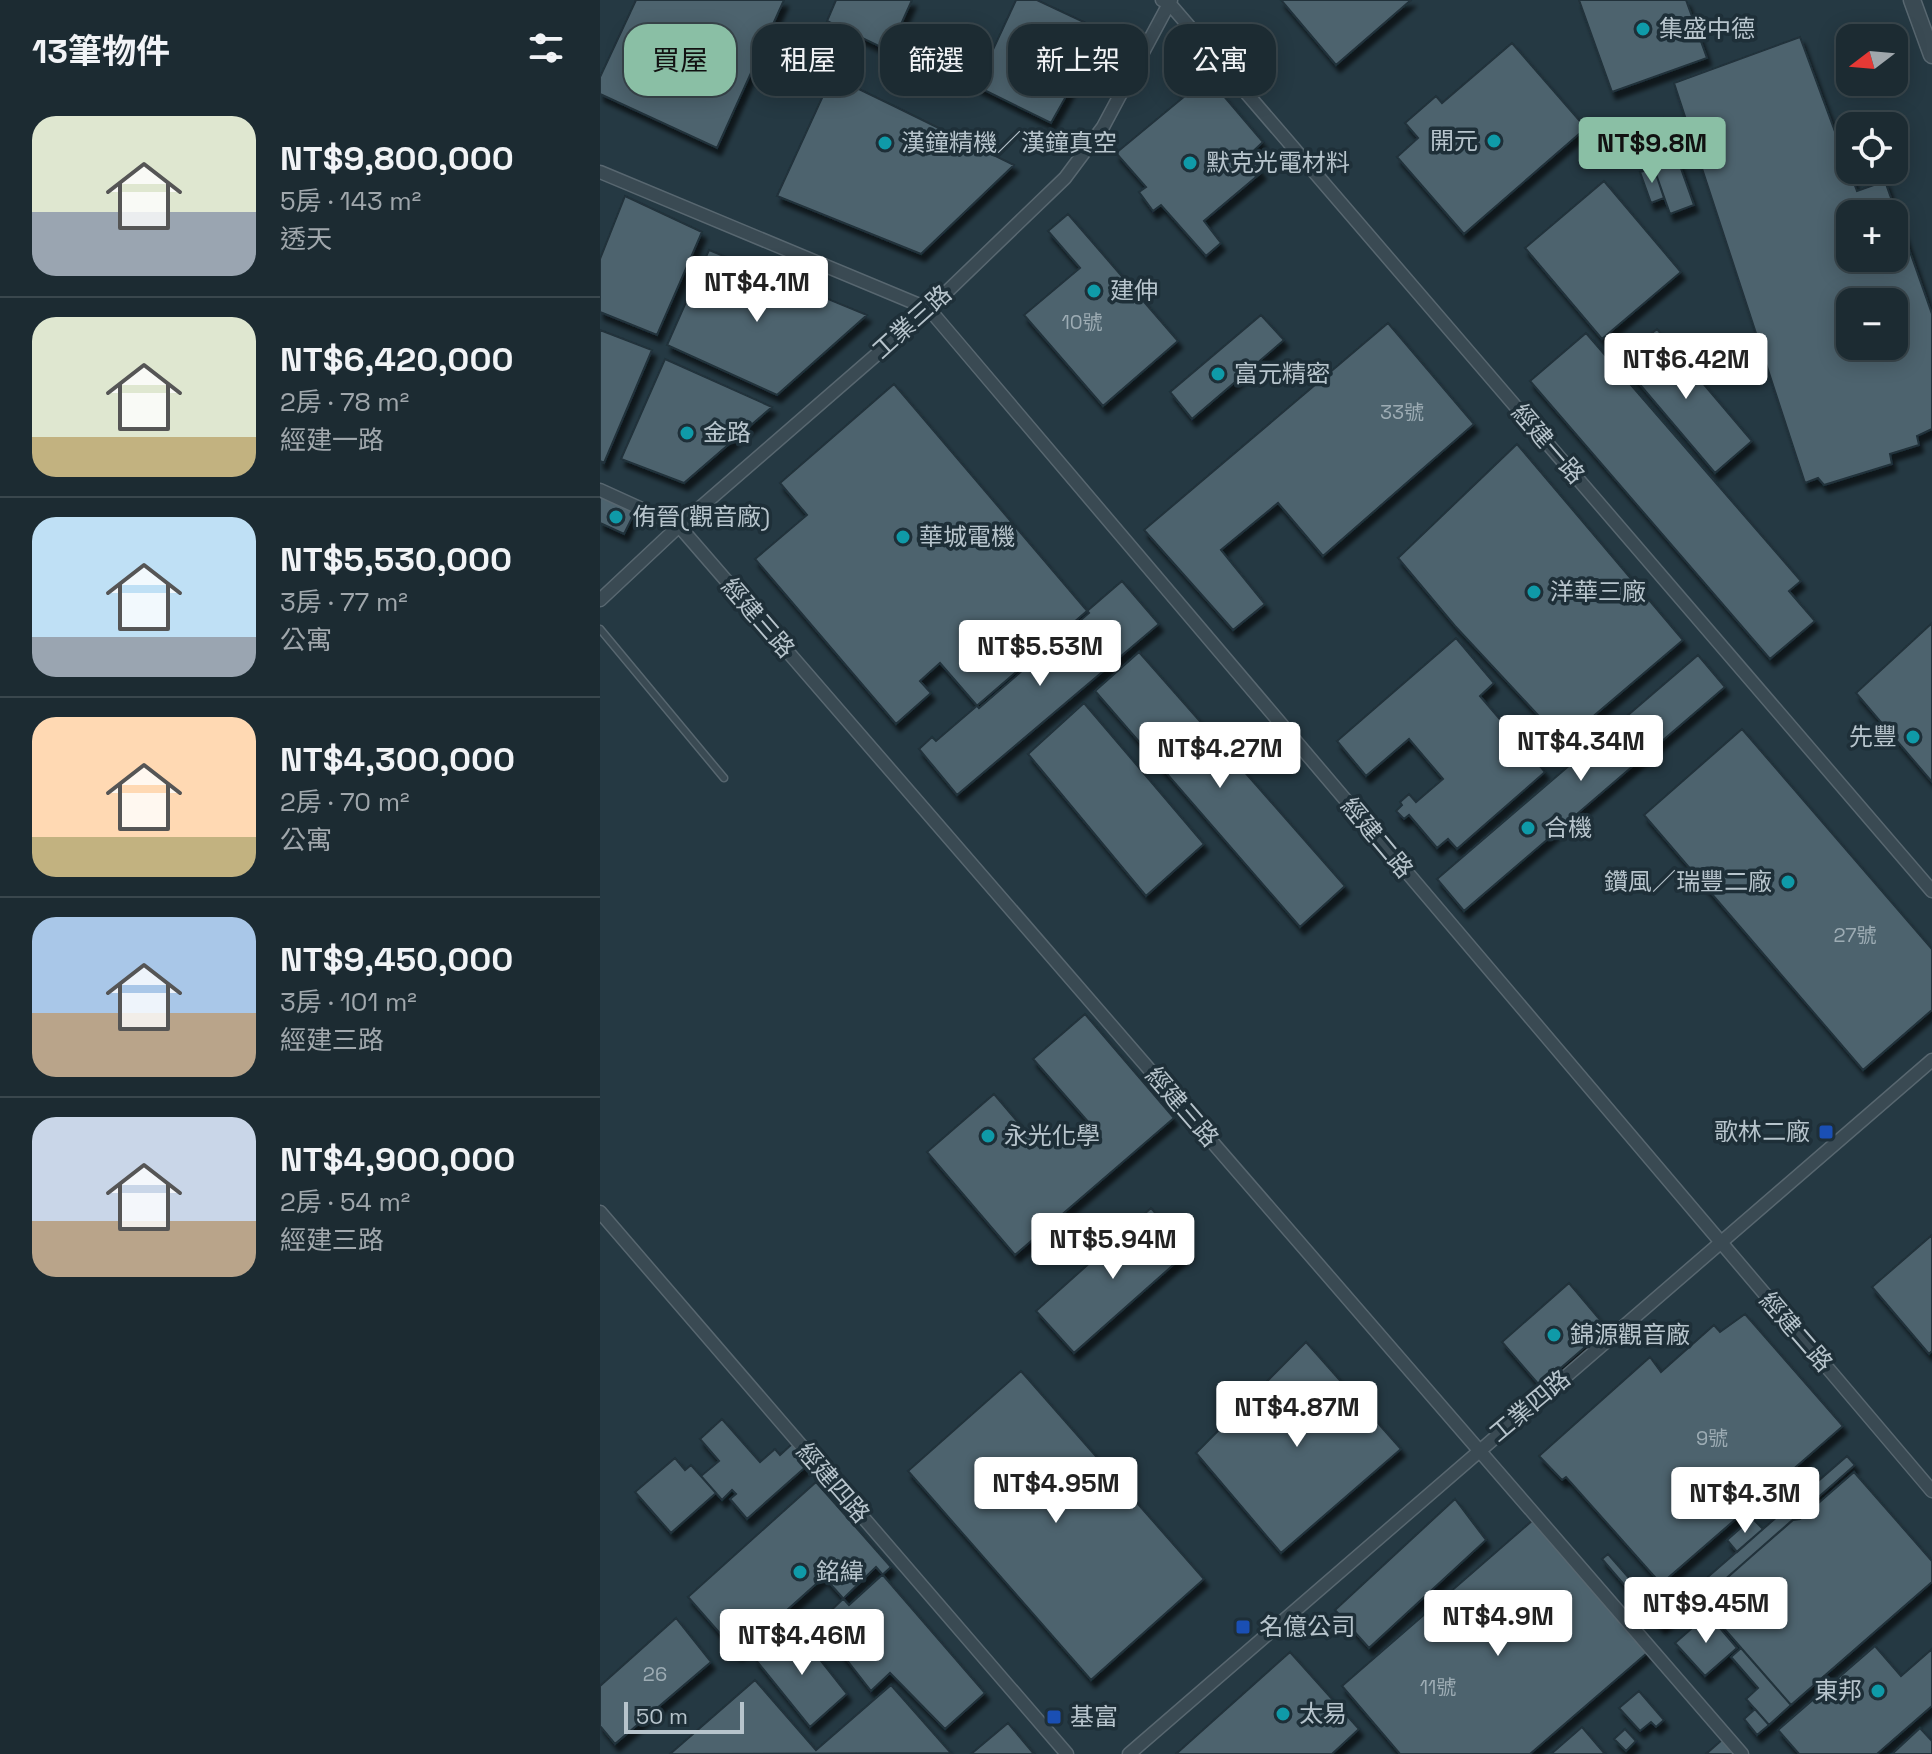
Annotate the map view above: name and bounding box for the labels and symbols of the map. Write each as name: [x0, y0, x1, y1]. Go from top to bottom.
place label: 集盛中德: [1659, 13, 1755, 44]
marker: 集盛中德: [1634, 20, 1652, 38]
north arrow: [1836, 24, 1908, 96]
pin: NT$9.8M: [1578, 117, 1726, 185]
place label: 開元: [1430, 125, 1478, 156]
place label: 漢鐘精機／漢鐘真空: [901, 127, 1117, 158]
marker: 開元: [1485, 132, 1503, 150]
marker: 漢鐘精機／漢鐘真空: [876, 134, 894, 152]
place label: 默克光電材料: [1206, 147, 1350, 178]
marker: 默克光電材料: [1181, 154, 1199, 172]
pin: NT$4.1M: [683, 256, 831, 324]
place label: 建伸: [1110, 275, 1158, 306]
street label: 工業三路: [866, 278, 958, 365]
marker: 建伸: [1085, 282, 1103, 300]
house number: 10號: [1061, 309, 1103, 335]
pin: NT$6.42M: [1603, 333, 1769, 401]
place label: 富元精密: [1234, 358, 1330, 389]
marker: 富元精密: [1209, 365, 1227, 383]
street label: 經建一路: [1505, 397, 1592, 490]
house number: 33號: [1380, 399, 1424, 425]
place label: 金路: [703, 417, 751, 448]
marker: 金路: [678, 424, 696, 442]
place label: 侑晉(觀音廠): [632, 501, 770, 532]
marker: 侑晉(觀音廠): [607, 508, 625, 526]
place label: 華城電機: [919, 521, 1015, 552]
marker: 華城電機: [894, 528, 912, 546]
street label: 經建三路: [715, 571, 802, 664]
place label: 洋華三廠: [1550, 576, 1646, 607]
marker: 洋華三廠: [1525, 583, 1543, 601]
pin: NT$5.53M: [957, 620, 1123, 688]
pin: NT$4.34M: [1498, 715, 1664, 783]
place label: 先豐: [1849, 721, 1897, 752]
pin: NT$4.27M: [1137, 722, 1303, 790]
marker: 先豐: [1904, 728, 1922, 746]
street label: 經建二路: [1335, 791, 1420, 884]
place label: 合機: [1544, 812, 1592, 843]
marker: 合機: [1519, 819, 1537, 837]
place label: 鑽風／瑞豐二廠: [1604, 866, 1772, 897]
marker: 鑽風／瑞豐二廠: [1779, 873, 1797, 891]
house number: 27號: [1833, 922, 1877, 948]
street label: 經建三路: [1139, 1060, 1226, 1153]
place label: 歌林二廠: [1714, 1116, 1810, 1147]
place label: 永光化學: [1004, 1120, 1100, 1151]
marker: 歌林二廠: [1817, 1123, 1835, 1141]
marker: 永光化學: [979, 1127, 997, 1145]
pin: NT$5.94M: [1030, 1213, 1196, 1281]
street label: 經建二路: [1753, 1285, 1840, 1378]
place label: 錦源觀音廠: [1570, 1319, 1690, 1350]
marker: 錦源觀音廠: [1545, 1326, 1563, 1344]
street label: 工業四路: [1483, 1363, 1576, 1448]
pin: NT$4.87M: [1214, 1381, 1380, 1449]
house number: 9號: [1696, 1425, 1728, 1451]
street label: 經建四路: [790, 1436, 877, 1529]
pin: NT$4.95M: [973, 1457, 1139, 1525]
pin: NT$4.3M: [1671, 1467, 1819, 1535]
place label: 銘緯: [816, 1556, 864, 1587]
marker: 銘緯: [791, 1563, 809, 1581]
pin: NT$9.45M: [1623, 1577, 1789, 1645]
pin: NT$4.9M: [1424, 1590, 1572, 1658]
pin: NT$4.46M: [719, 1609, 885, 1677]
place label: 名億公司: [1259, 1611, 1355, 1642]
marker: 名億公司: [1234, 1618, 1252, 1636]
house number: 26: [643, 1661, 667, 1687]
house number: 11號: [1420, 1674, 1456, 1700]
place label: 東邦: [1814, 1675, 1862, 1706]
marker: 東邦: [1869, 1682, 1887, 1700]
scale bar: [624, 1698, 744, 1734]
place label: 太易: [1299, 1698, 1347, 1729]
place label: 基富: [1070, 1701, 1118, 1732]
marker: 太易: [1274, 1705, 1292, 1723]
marker: 基富: [1045, 1708, 1063, 1726]

